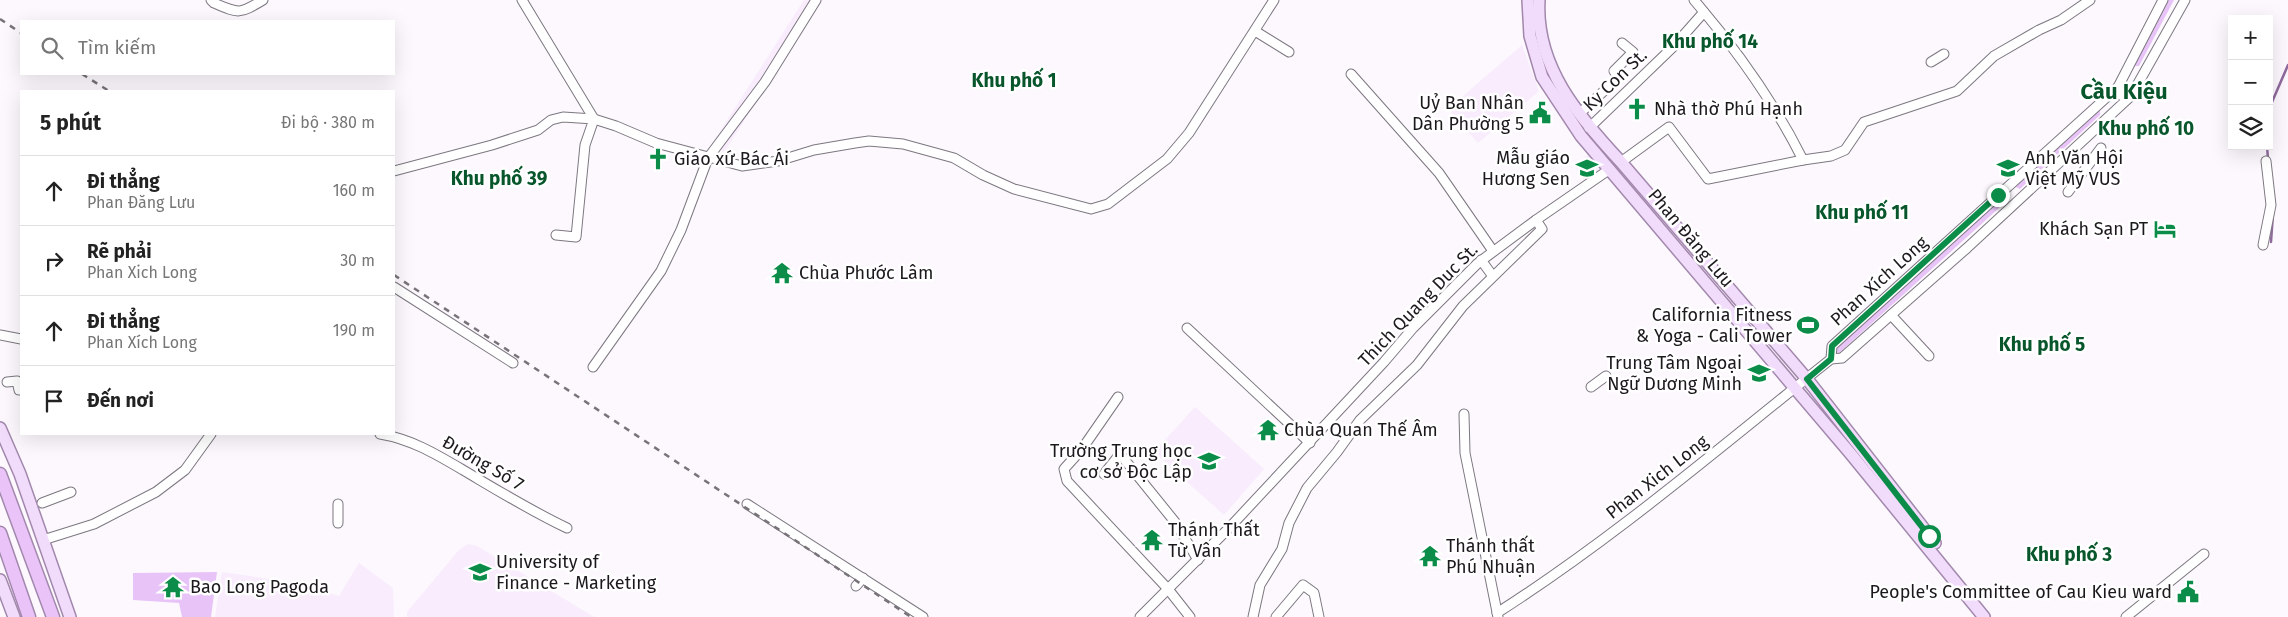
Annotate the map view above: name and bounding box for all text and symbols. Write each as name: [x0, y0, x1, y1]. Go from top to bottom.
map controls: [2228, 15, 2273, 150]
button: +: [2228, 15, 2273, 60]
search box: [20, 20, 395, 75]
district label: Khu phố 14: [1662, 28, 1758, 53]
icon: search: [38, 34, 66, 62]
text: Tìm kiếm: [78, 36, 156, 59]
street label: Ky Con St.: [1578, 44, 1652, 116]
button: −: [2228, 60, 2273, 105]
district label: Khu phố 1: [971, 67, 1057, 92]
district label: Cầu Kiệu: [2080, 77, 2168, 105]
place label: Uỷ Ban Nhân Dân Phường 5: [1412, 92, 1524, 135]
church icon: Nhà thờ Phú Hạnh: [1624, 96, 1650, 122]
place label: Nhà thờ Phú Hạnh: [1654, 98, 1803, 120]
public building icon: Uỷ Ban Nhân Dân Phường 5: [1527, 100, 1553, 126]
button: layers: [2228, 105, 2273, 150]
text: 5 phút: [40, 110, 101, 136]
text: Đi bộ · 380 m: [281, 113, 375, 132]
district label: Khu phố 10: [2098, 115, 2194, 140]
church icon: Giáo xứ Bác Ái: [645, 146, 671, 172]
place label: Mẫu giáo Hương Sen: [1482, 146, 1570, 190]
place label: Giáo xứ Bác Ái: [674, 147, 789, 170]
place label: Anh Văn Hội Việt Mỹ VUS: [2025, 147, 2123, 190]
school or university icon: Mẫu giáo Hương Sen: [1574, 155, 1600, 181]
school or university icon: Anh Văn Hội Việt Mỹ VUS: [1995, 155, 2021, 181]
district label: Khu phố 39: [451, 165, 548, 190]
text: Đi thẳng: [87, 170, 160, 193]
icon: ahead: [40, 177, 68, 205]
text: 160 m: [333, 181, 375, 200]
street label: Phan Đăng Lưu: [1643, 184, 1739, 292]
route end: [1987, 184, 2010, 207]
text: Phan Đăng Lưu: [87, 193, 195, 212]
district label: Khu phố 11: [1815, 199, 1909, 224]
hotel icon: Khách Sạn PT: [2152, 216, 2178, 242]
place label: Khách Sạn PT: [2039, 218, 2149, 240]
street label: Phan Xích Long: [1826, 231, 1933, 330]
street label: Thich Quang Duc St.: [1354, 239, 1482, 371]
text: Rẽ phải: [87, 240, 152, 263]
icon: right: [40, 247, 68, 275]
text: 30 m: [340, 251, 375, 270]
temple icon: Chùa Phước Lâm: [769, 260, 795, 286]
place label: Chùa Phước Lâm: [799, 262, 933, 284]
text: Phan Xich Long: [87, 263, 197, 282]
place label: California Fitness & Yoga - Cali Tower: [1636, 304, 1792, 347]
text: Đi thẳng: [87, 310, 160, 333]
sports icon: California Fitness & Yoga - Cali Tower: [1795, 312, 1821, 338]
icon: ahead: [40, 317, 68, 345]
text: 190 m: [333, 321, 375, 340]
district label: Khu phố 5: [1999, 331, 2085, 356]
text: Phan Xích Long: [87, 333, 197, 352]
place label: Trung Tâm Ngoại Ngữ Dương Minh: [1606, 352, 1742, 395]
school or university icon: Trung Tâm Ngoại Ngữ Dương Minh: [1746, 360, 1772, 386]
icon: arrive: [40, 387, 68, 415]
text: Đến nơi: [87, 389, 154, 412]
temple icon: Chùa Quan Thế Âm: [1255, 417, 1281, 443]
place label: Chùa Quan Thế Âm: [1284, 419, 1438, 441]
street label: Phan Xich Long: [1602, 430, 1713, 524]
street label: Đường Số 7: [438, 431, 528, 495]
place label: Trường Trung học cơ sở Độc Lập: [1050, 440, 1192, 483]
school or university icon: Trường Trung học cơ sở Độc Lập: [1196, 448, 1222, 474]
place label: Thánh Thất Từ Vân: [1168, 519, 1260, 562]
route start: [1918, 525, 1941, 548]
temple icon: Thánh Thất Từ Vân: [1139, 527, 1165, 553]
place label: Thánh thất Phú Nhuận: [1446, 535, 1536, 578]
district label: Khu phố 3: [2026, 541, 2112, 566]
temple icon: Thánh thất Phú Nhuận: [1417, 543, 1443, 569]
place label: University of Finance - Marketing: [496, 551, 657, 594]
school or university icon: University of Finance - Marketing: [467, 559, 493, 585]
temple icon: Bao Long Pagoda: [160, 574, 186, 600]
place label: Bao Long Pagoda: [190, 576, 329, 598]
public building icon: People's Committee of Cau Kieu ward: [2175, 579, 2201, 605]
place label: People's Committee of Cau Kieu ward: [1869, 581, 2172, 603]

